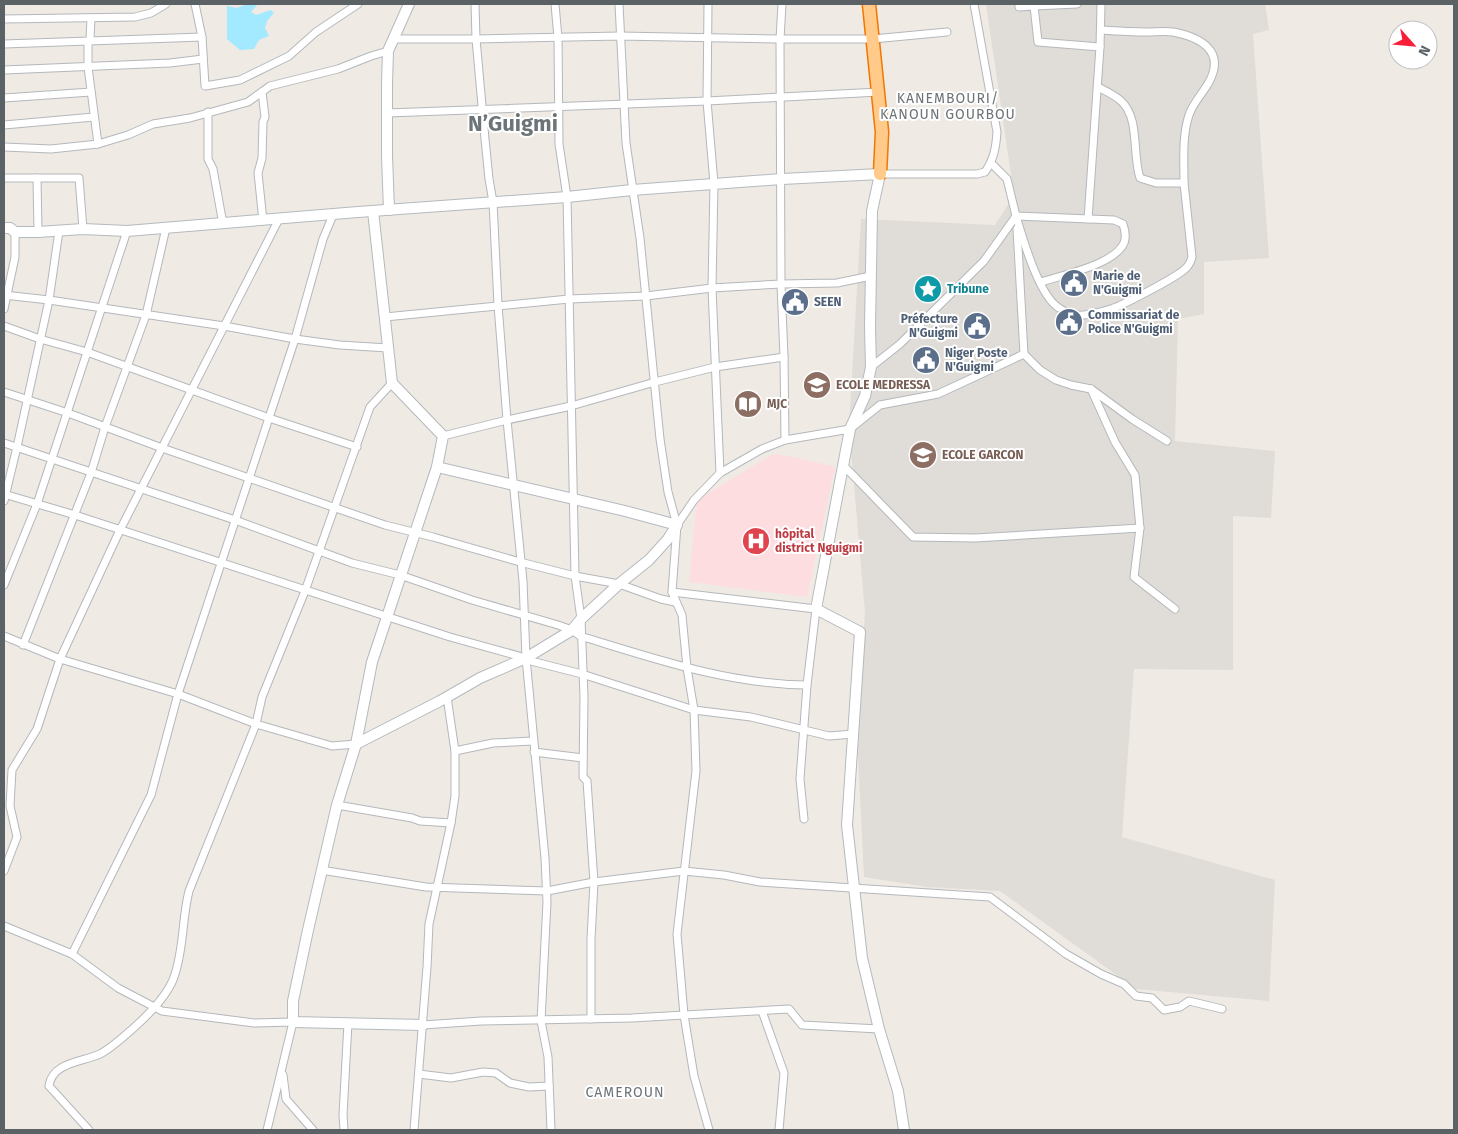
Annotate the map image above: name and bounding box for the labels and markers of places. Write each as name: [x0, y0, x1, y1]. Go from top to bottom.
public building icon: Marie de N'Guigmi: [1059, 268, 1089, 298]
place label: Marie de N'Guigmi: [1093, 269, 1142, 297]
place icon: Tribune: [913, 274, 943, 304]
place label: Tribune: [947, 282, 989, 296]
public building icon: SEEN: [780, 287, 810, 317]
place label: SEEN: [814, 295, 841, 309]
public building icon: Commissariat de Police N'Guigmi: [1054, 307, 1084, 337]
place label: Commissariat de Police N'Guigmi: [1088, 308, 1180, 336]
public building icon: Préfecture N'Guigmi: [962, 311, 992, 341]
place label: Préfecture N'Guigmi: [901, 312, 958, 340]
public building icon: Niger Poste N'Guigmi: [911, 345, 941, 375]
place label: Niger Poste N'Guigmi: [945, 346, 1008, 374]
school or university icon: ECOLE MEDRESSA: [802, 370, 832, 400]
place label: ECOLE MEDRESSA: [836, 378, 931, 392]
library icon: MJC: [733, 389, 763, 419]
place label: MJC: [767, 397, 787, 411]
school or university icon: ECOLE GARCON: [908, 440, 938, 470]
place label: ECOLE GARCON: [942, 448, 1023, 462]
hospital icon: hôpital district Nguigmi: [741, 526, 771, 556]
place label: hôpital district Nguigmi: [775, 527, 862, 555]

